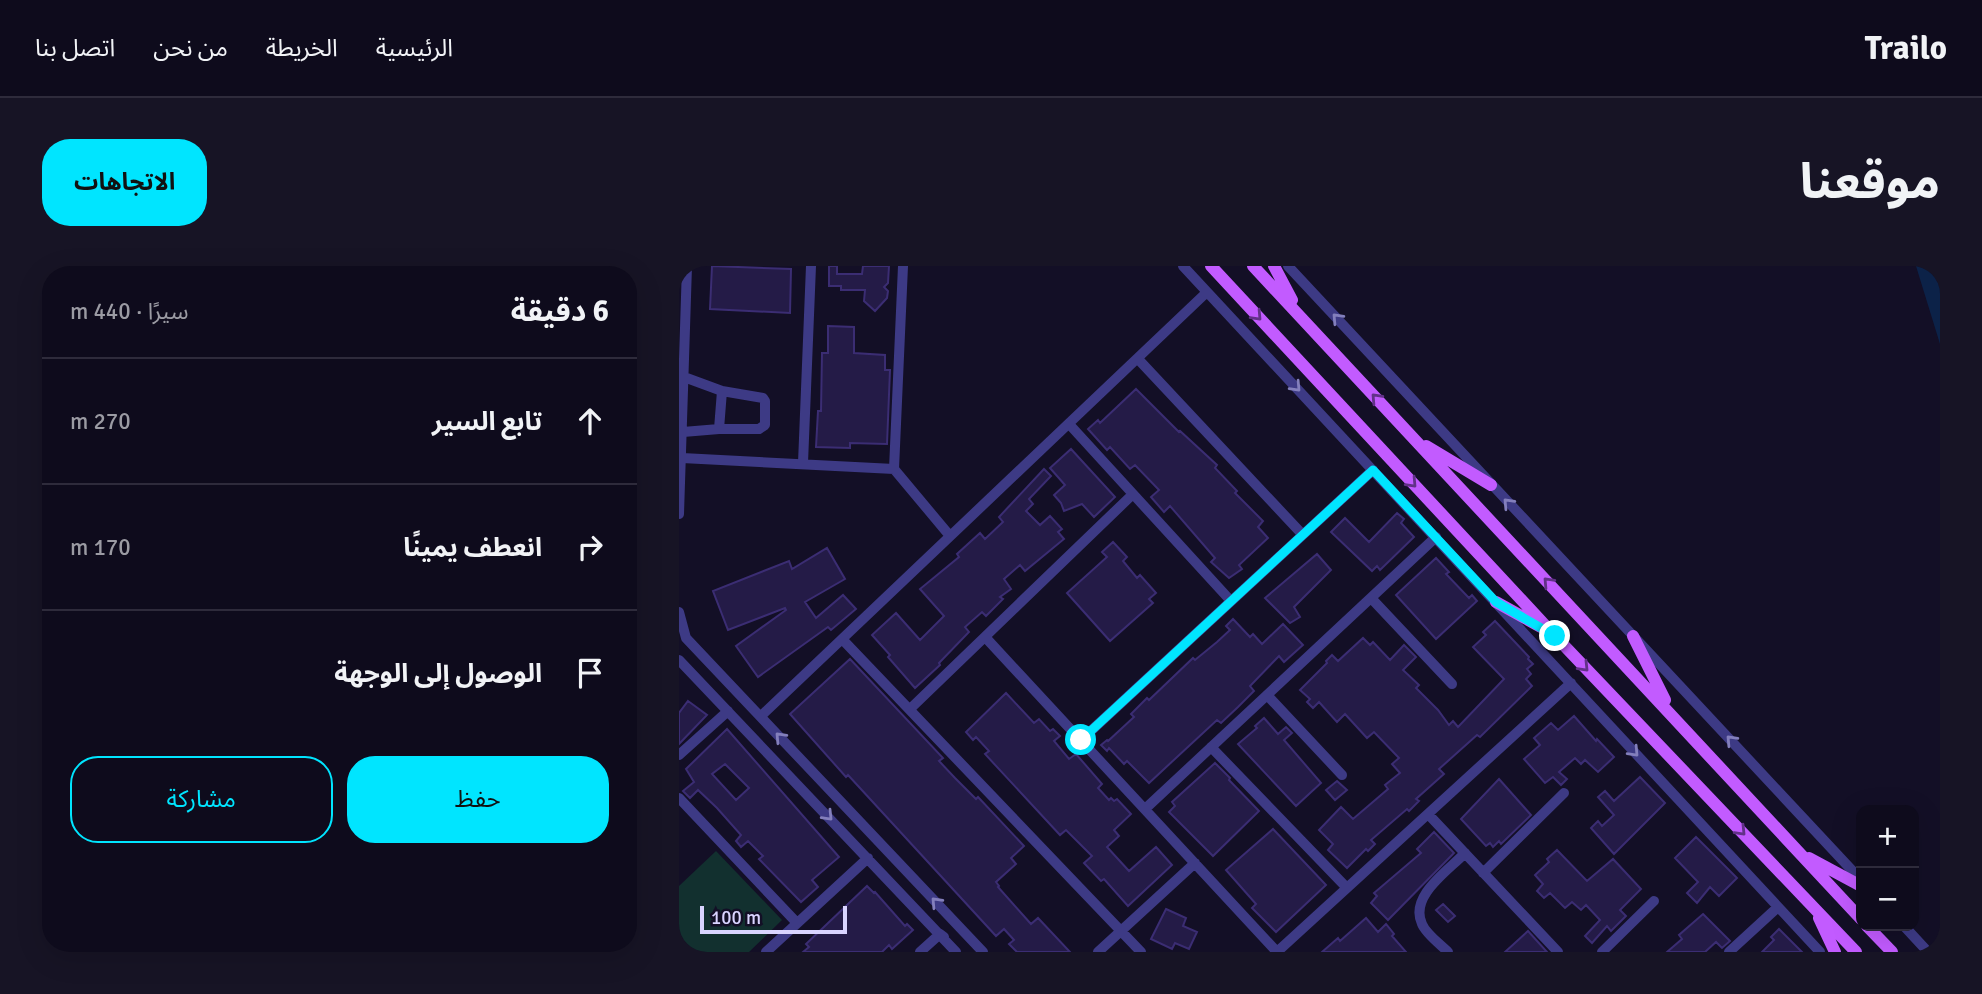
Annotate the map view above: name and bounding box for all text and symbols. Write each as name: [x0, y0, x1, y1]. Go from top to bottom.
text: Trailo: [1865, 28, 1947, 69]
text: اتصل بنا: [35, 33, 115, 63]
text: من نحن: [153, 33, 228, 63]
text: الخريطة: [266, 33, 338, 63]
text: الرئيسية: [376, 33, 453, 63]
button: الاتجاهات: [42, 139, 207, 226]
text: موقعنا: [1800, 152, 1940, 212]
text: 6 دقيقة: [511, 293, 609, 330]
text: سيرًا · 440 m: [70, 297, 188, 326]
one-way arrow: [1249, 308, 1262, 321]
one-way arrow: [1332, 313, 1345, 326]
one-way arrow: [1288, 379, 1301, 392]
one-way arrow: [1372, 393, 1384, 406]
icon: ahead: [571, 402, 609, 440]
text: تابع السير: [432, 406, 542, 438]
text: 270 m: [70, 407, 131, 436]
one-way arrow: [1404, 475, 1417, 488]
one-way arrow: [1504, 498, 1516, 511]
icon: right: [571, 528, 609, 566]
text: انعطف يمينًا: [403, 532, 542, 564]
text: 170 m: [70, 533, 131, 562]
one-way arrow: [1544, 577, 1557, 590]
route end: [1539, 620, 1570, 651]
icon: arrive: [571, 654, 609, 692]
text: الوصول إلى الوجهة: [334, 658, 542, 690]
one-way arrow: [1576, 659, 1589, 672]
route start: [1065, 724, 1096, 755]
one-way arrow: [775, 732, 788, 745]
one-way arrow: [1726, 736, 1739, 749]
one-way arrow: [1626, 744, 1639, 757]
button: مشاركة: [70, 756, 333, 843]
button: حفظ: [347, 756, 609, 843]
map controls: [1856, 805, 1919, 931]
button: +: [1856, 805, 1919, 868]
one-way arrow: [819, 807, 832, 820]
one-way arrow: [1733, 823, 1746, 836]
button: −: [1856, 868, 1919, 931]
one-way arrow: [932, 897, 944, 910]
scale bar: [700, 903, 847, 935]
text: 100 m: [711, 906, 761, 930]

